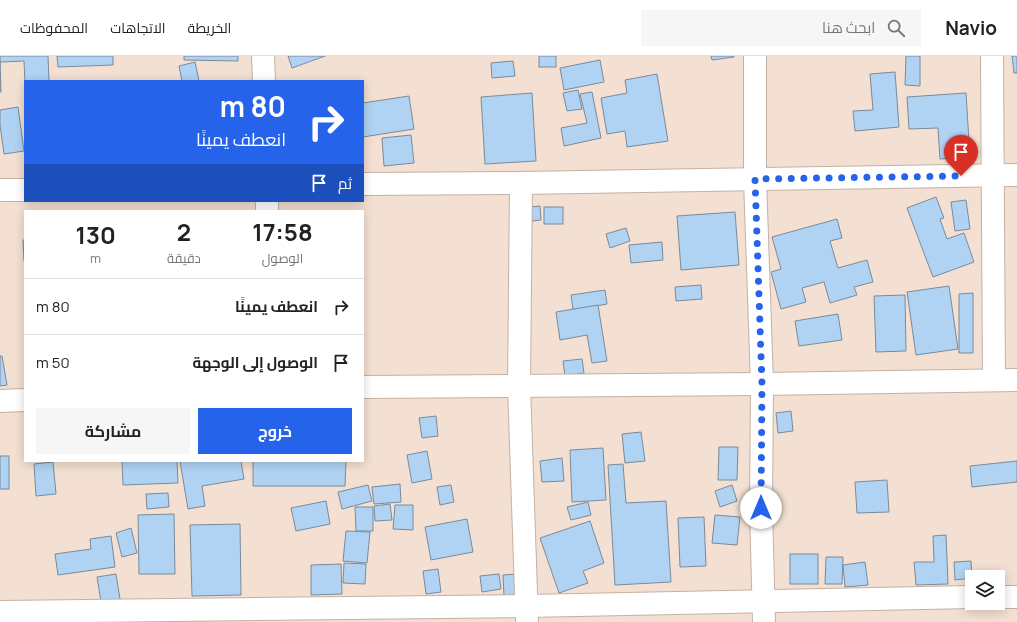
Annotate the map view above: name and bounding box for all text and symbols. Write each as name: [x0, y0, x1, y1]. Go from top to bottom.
search box: [641, 10, 921, 46]
text: Navio: [945, 15, 997, 41]
text: ابحث هنا: [822, 17, 875, 38]
icon: search: [885, 17, 907, 39]
text: المحفوظات: [20, 18, 88, 37]
text: الاتجاهات: [110, 18, 166, 37]
text: الخريطة: [188, 18, 231, 37]
text: 80 m: [220, 87, 286, 125]
icon: right: [300, 96, 352, 148]
text: انعطف يمينًا: [196, 127, 286, 151]
pin: [944, 135, 978, 176]
icon: arrive: [950, 141, 972, 163]
icon: arrive: [308, 172, 330, 194]
text: ثم: [338, 173, 352, 194]
text: 2: [177, 215, 191, 248]
text: 17:58: [252, 215, 313, 248]
text: 130: [75, 218, 116, 251]
text: m: [90, 249, 101, 267]
text: دقيقة: [167, 249, 201, 267]
text: الوصول: [262, 249, 303, 267]
text: 80 m: [36, 296, 70, 317]
text: انعطف يمينًا: [235, 296, 318, 317]
icon: right: [330, 296, 352, 318]
text: 50 m: [36, 352, 70, 373]
text: الوصول إلى الوجهة: [192, 352, 318, 373]
icon: arrive: [330, 352, 352, 374]
button: مشاركة: [36, 408, 190, 454]
button: خروج: [198, 408, 352, 454]
position arrow: [740, 487, 782, 529]
map controls: [965, 570, 1005, 610]
button: layers: [965, 570, 1005, 610]

